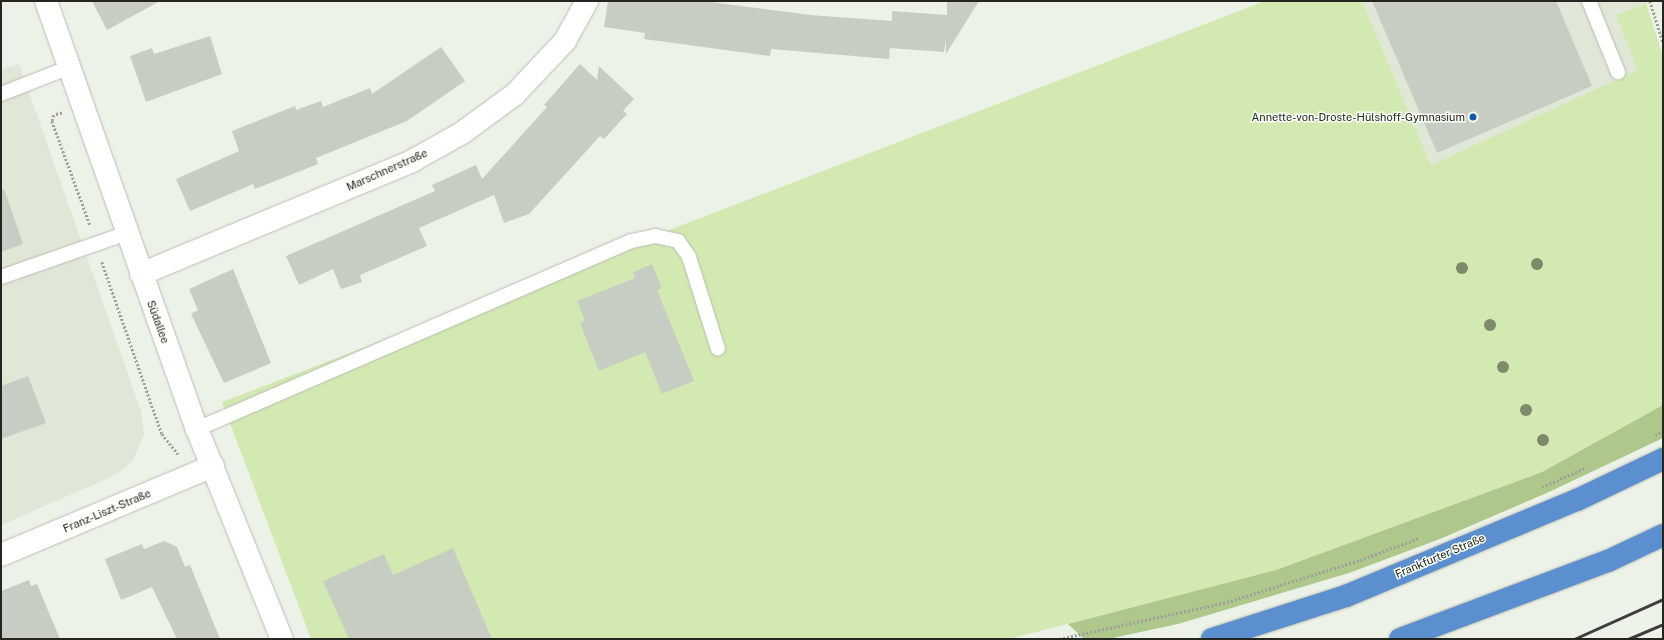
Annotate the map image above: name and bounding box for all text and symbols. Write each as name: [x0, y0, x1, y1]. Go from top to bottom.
place label: Annette-von-Droste-Hülshoff-Gymnasium: [1252, 110, 1465, 124]
marker: Annette-von-Droste-Hülshoff-Gymnasium: [1468, 112, 1478, 122]
street label: Marschnerstraße: [344, 146, 430, 194]
street label: Südallee: [144, 299, 172, 345]
street label: Franz-Liszt-Straße: [61, 486, 153, 536]
street label: Frankfurter Straße: [1393, 531, 1487, 581]

